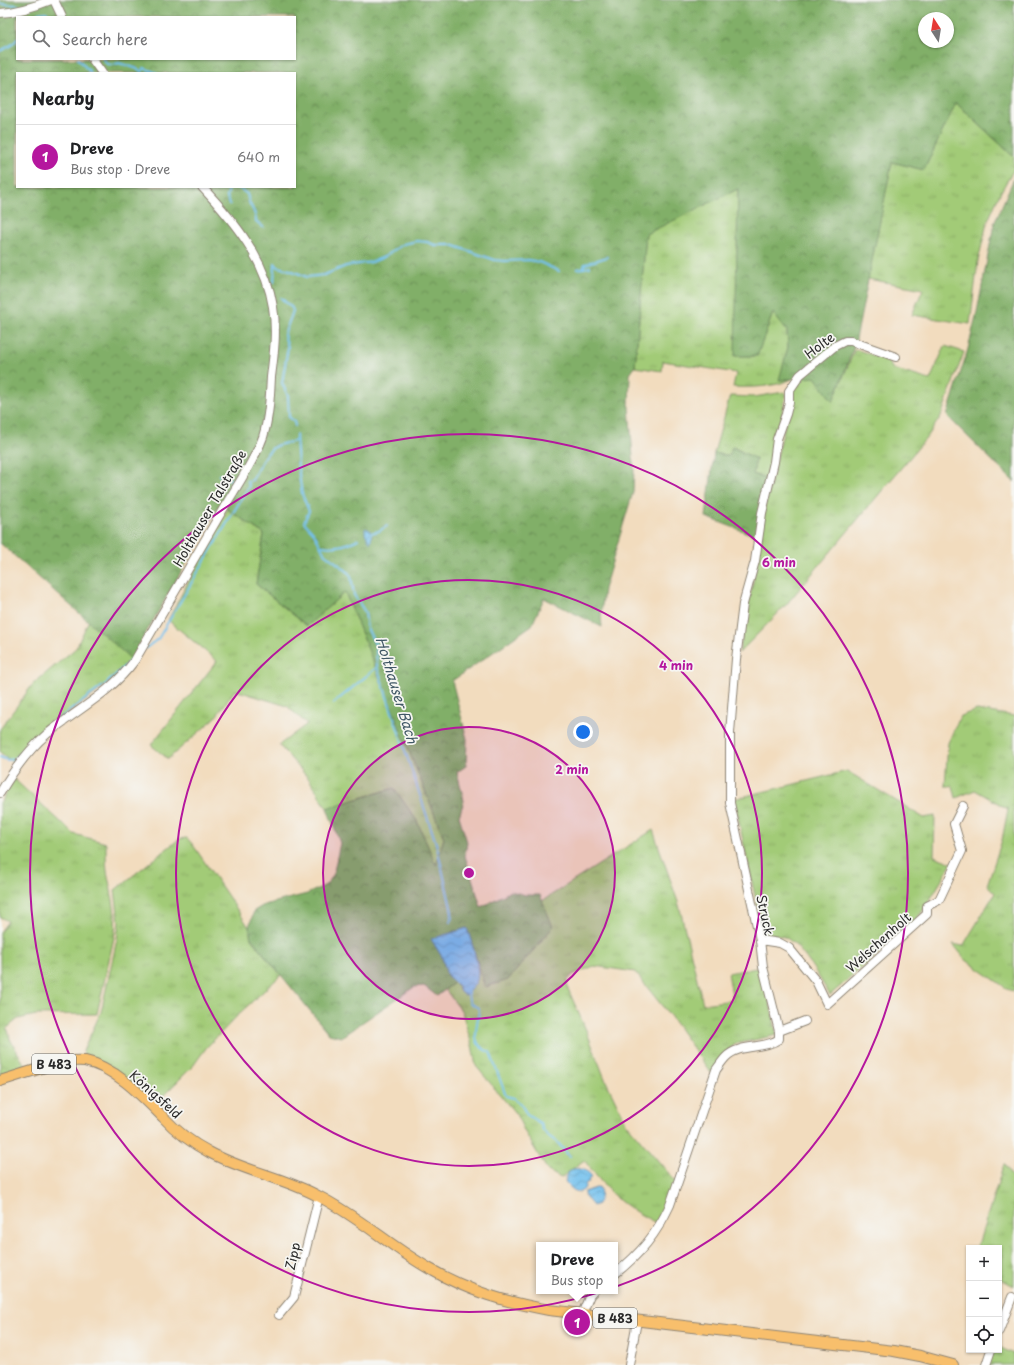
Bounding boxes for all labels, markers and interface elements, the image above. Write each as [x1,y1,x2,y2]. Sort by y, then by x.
north arrow [918,12,954,48]
search box [16,16,296,60]
icon: search [30,27,52,49]
text: Search here [62,27,148,50]
text: Nearby [32,85,94,111]
text: Dreve [70,136,114,159]
text: 1 [42,147,48,166]
text: 640 m [237,147,280,166]
text: Bus stop · Dreve [70,159,170,178]
street label: Holte [800,327,838,363]
street label: Holthauser Talstraße [168,446,250,570]
text: 6 min [762,553,796,571]
water label: Holthauser Bach [371,634,423,747]
text: 4 min [659,656,693,674]
your location [573,722,593,742]
text: 2 min [555,760,589,778]
centre of rings [462,866,476,880]
street label: Struck [752,893,780,937]
street label: Welschenholt [841,907,915,977]
road number: B 483 [32,1054,76,1074]
street label: Königsfeld [126,1065,186,1123]
street label: Zipp [280,1240,304,1272]
popup [536,1242,618,1294]
map controls [966,1245,1002,1353]
button: + [966,1245,1002,1281]
text: Dreve [551,1247,594,1270]
text: Bus stop [551,1270,603,1289]
button: − [966,1281,1002,1317]
pin: 1 [564,1307,590,1337]
road number: B 483 [593,1308,637,1328]
button: locate [966,1317,1002,1353]

